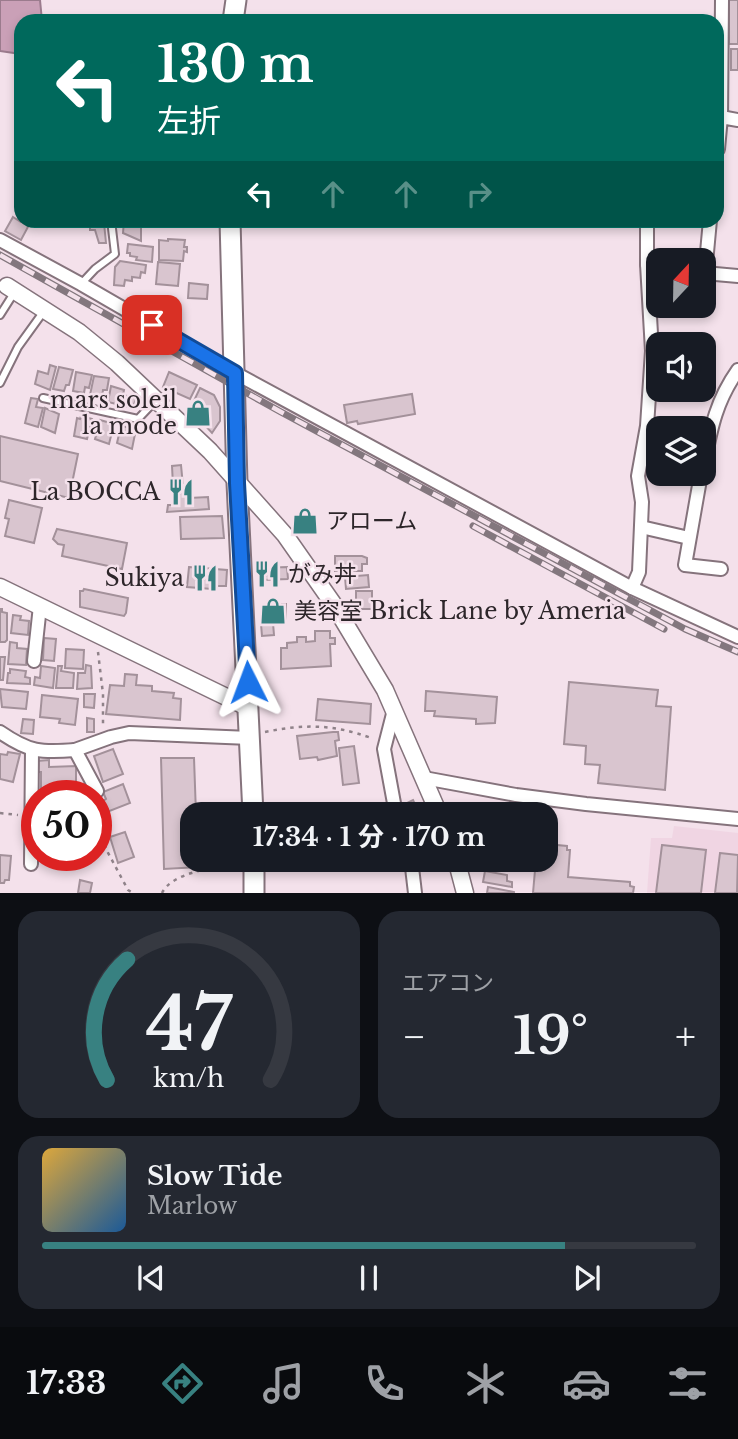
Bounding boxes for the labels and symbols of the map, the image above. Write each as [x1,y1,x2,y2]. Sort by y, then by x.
north arrow [646,248,716,318]
pin [122,295,182,355]
place label: mars soleil la mode [50,386,177,440]
shop icon: mars soleil la mode [183,398,213,428]
restaurant icon: La BOCCA [166,477,196,507]
place label: La BOCCA [30,478,161,506]
shop icon: アローム [290,506,320,536]
place label: アローム [326,507,417,535]
restaurant icon: がみ丼 [252,559,282,589]
place label: がみ丼 [288,560,357,588]
restaurant icon: Sukiya [190,563,220,593]
place label: Sukiya [105,564,184,592]
shop icon: 美容室 Brick Lane by Ameria [258,596,288,626]
place label: 美容室 Brick Lane by Ameria [294,597,626,625]
position arrow [211,645,285,719]
speed limit sign: 50 [21,780,112,871]

